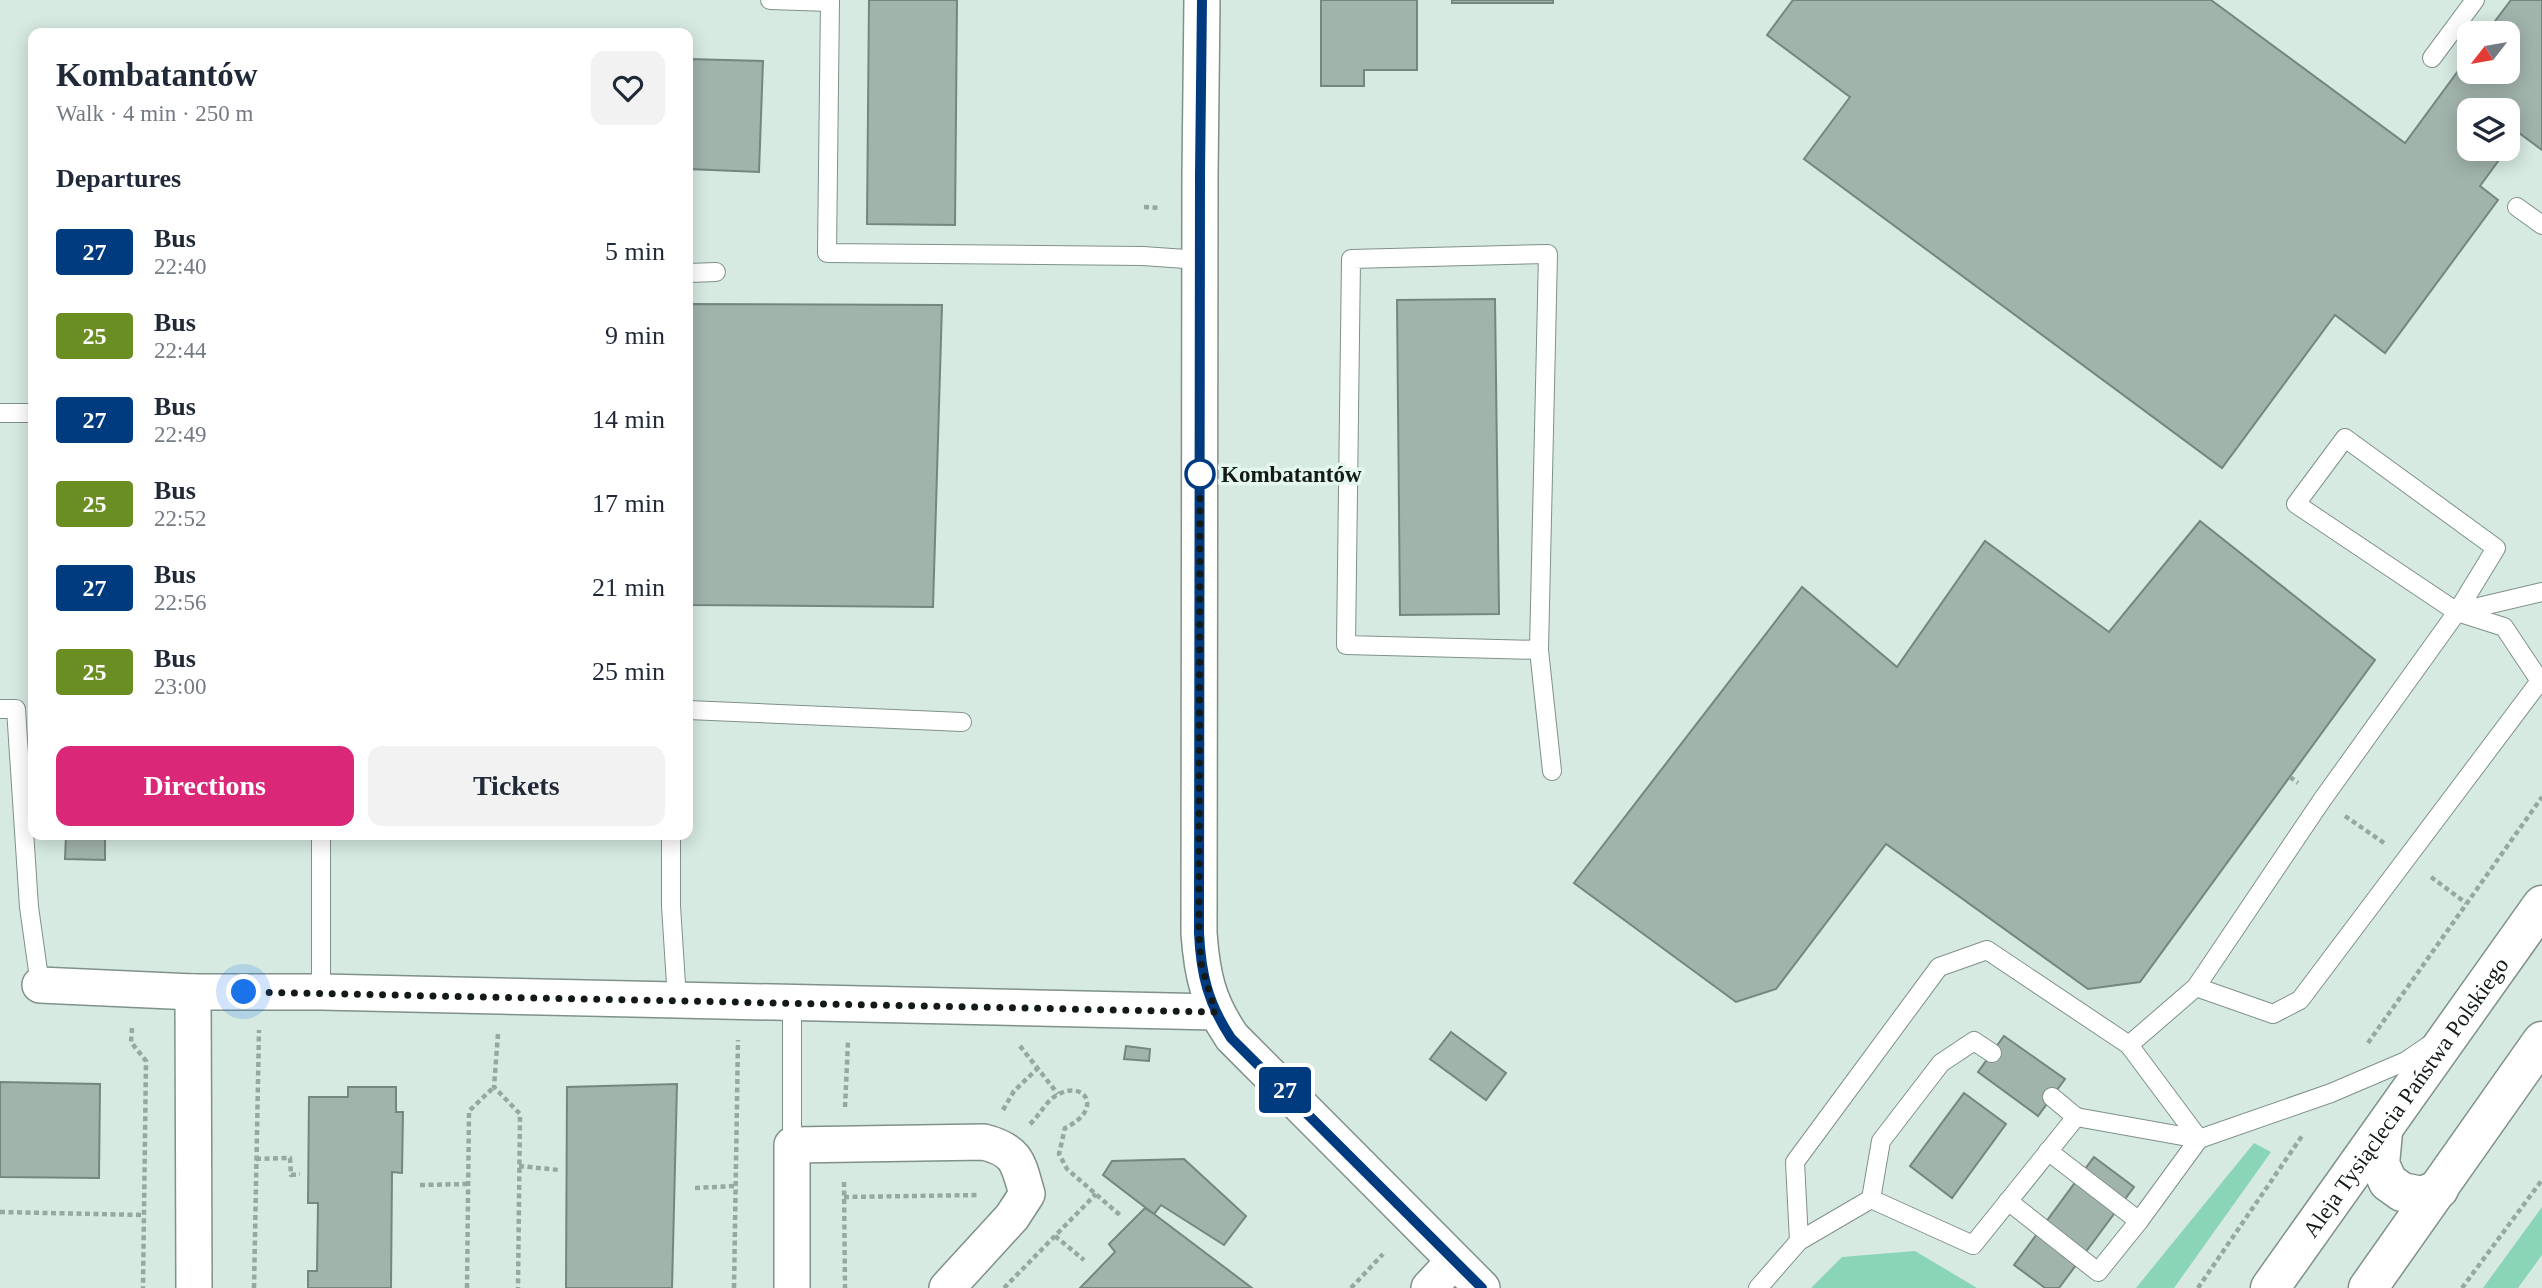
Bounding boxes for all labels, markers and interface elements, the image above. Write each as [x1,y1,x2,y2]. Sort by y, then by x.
north arrow [2457,21,2520,84]
map controls [2457,21,2520,161]
button: heart [591,51,665,125]
text: Kombatantów [56,57,258,93]
button: layers [2457,98,2520,161]
text: Walk · 4 min · 250 m [56,101,253,126]
text: Departures [56,164,181,193]
text: Bus [154,224,196,253]
text: 5 min [605,237,665,266]
text: 27 [83,239,107,265]
text: 22:40 [154,254,206,279]
text: Bus [154,308,196,337]
text: 9 min [605,321,665,350]
text: 25 [83,323,107,349]
text: 22:44 [154,338,206,363]
text: Bus [154,392,196,421]
text: 14 min [592,405,665,434]
text: 27 [83,407,107,433]
text: 22:49 [154,422,206,447]
marker: Kombatantów [1185,459,1215,489]
place label: Kombatantów [1221,462,1362,487]
text: Bus [154,476,196,505]
text: 17 min [592,489,665,518]
text: 25 [83,491,107,517]
text: 22:52 [154,506,206,531]
text: Bus [154,560,196,589]
text: 21 min [592,573,665,602]
text: 27 [83,575,107,601]
text: 22:56 [154,590,206,615]
text: Bus [154,644,196,673]
text: 25 min [592,657,665,686]
text: 25 [83,659,107,685]
text: 23:00 [154,674,206,699]
button: Directions [56,746,354,826]
button: Tickets [368,746,665,826]
street label: Aleja Tysiąclecia Państwa Polskiego [2298,952,2513,1242]
your location [226,974,261,1009]
line badge: 27 [1254,1067,1316,1113]
text: 27 [1273,1077,1297,1103]

